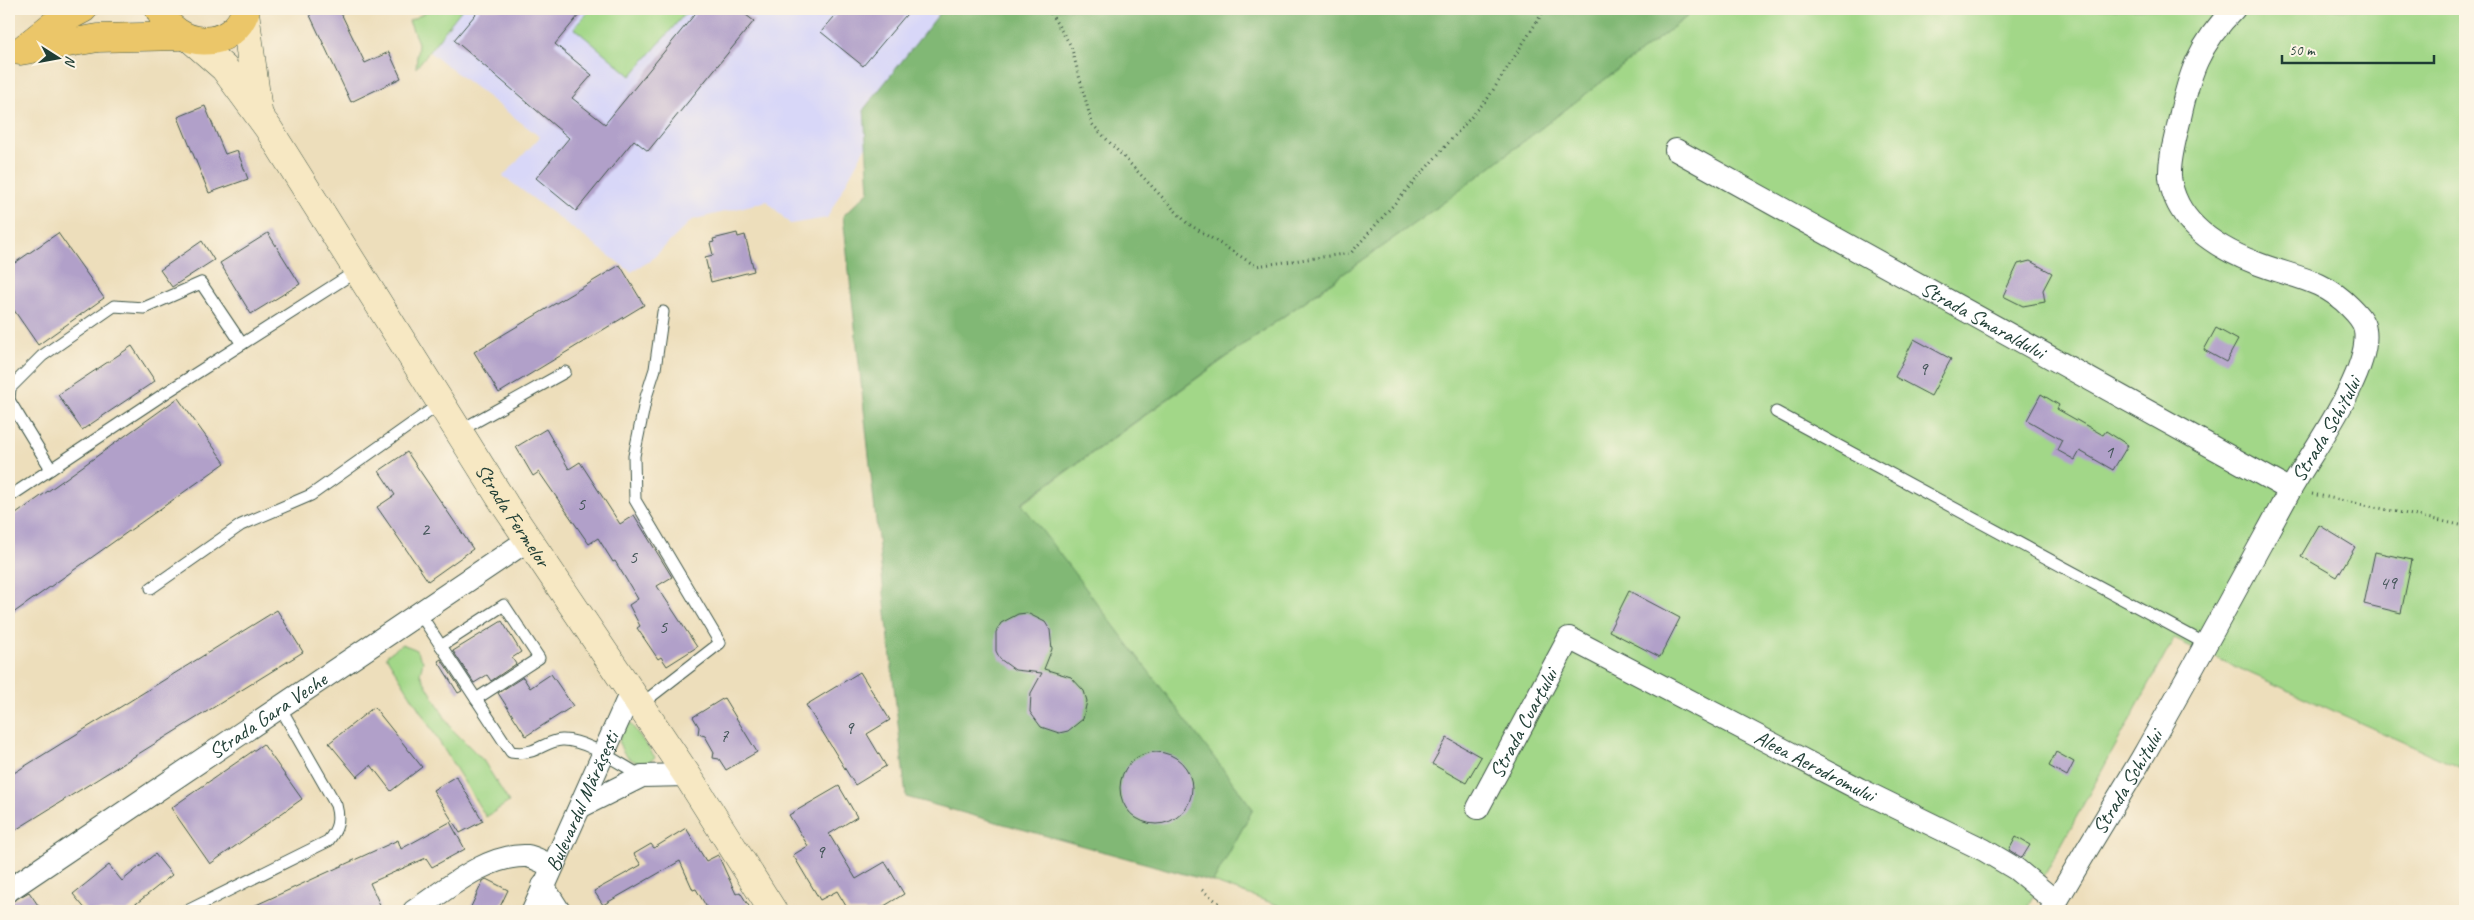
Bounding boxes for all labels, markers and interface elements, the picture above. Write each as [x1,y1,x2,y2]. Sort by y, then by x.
north arrow [32,32,82,82]
scale bar [2282,32,2434,64]
text: 50 m [2289,41,2316,60]
text: N [61,55,79,69]
street label: Strada Smaraldului [1916,275,2053,366]
house number: 9 [1919,357,1929,381]
street label: Strada Schitului [2285,370,2368,486]
house number: 1 [2105,440,2115,464]
street label: Strada Fermelor [469,459,557,574]
house number: 5 [577,492,587,516]
house number: 2 [421,517,431,541]
house number: 5 [629,545,639,569]
house number: 49 [2379,571,2398,595]
house number: 5 [659,615,669,639]
street label: Strada Cuarțului [1483,661,1565,783]
street label: Strada Gara Veche [204,666,333,765]
house number: 9 [845,716,855,740]
street label: Strada Schitului [2086,722,2170,839]
house number: 7 [720,724,730,748]
street label: Aleea Aerodromului [1750,724,1882,809]
street label: Bulevardul Mărășești [539,725,626,875]
house number: 9 [816,840,826,864]

